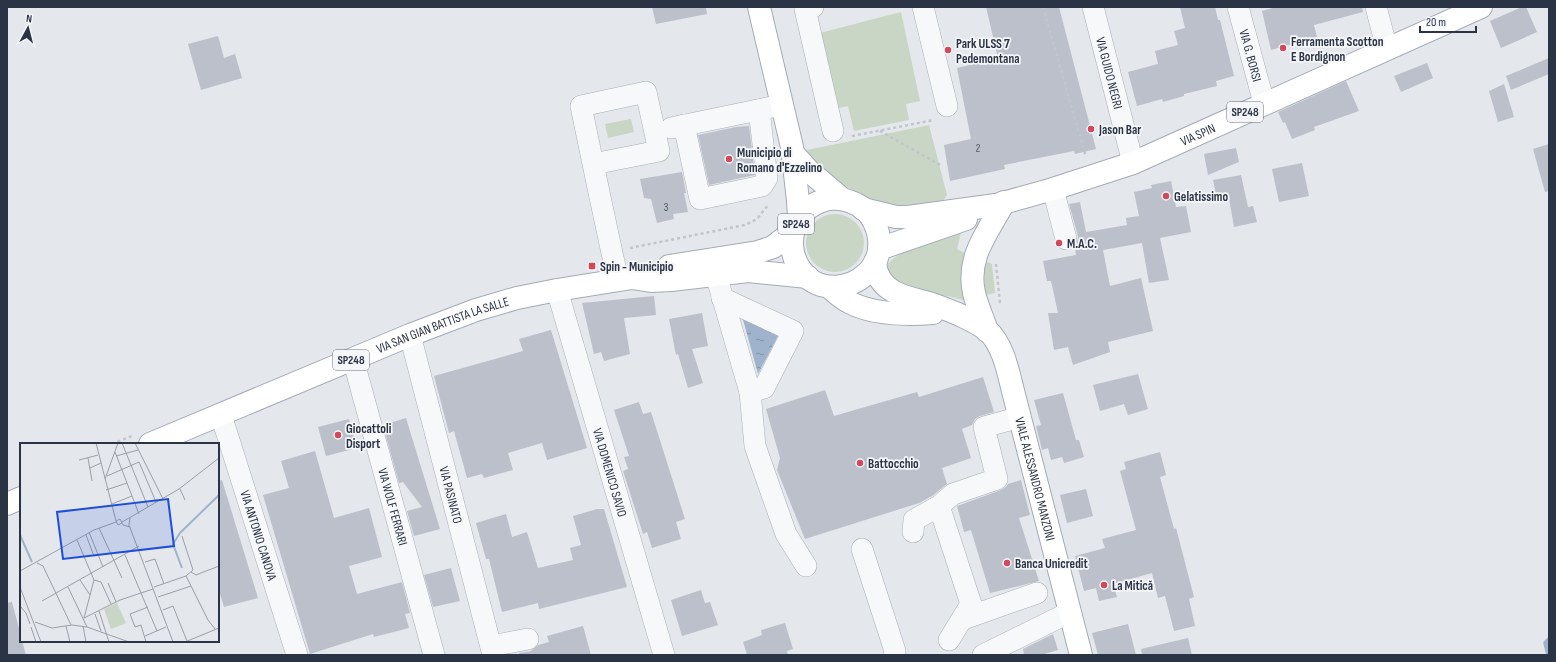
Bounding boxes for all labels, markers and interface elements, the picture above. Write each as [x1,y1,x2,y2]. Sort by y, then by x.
north arrow [8,8,48,48]
scale bar [1420,8,1476,34]
text: N [25,12,33,25]
text: 20 m [1426,15,1446,30]
street label: VIA G. BORSI [1235,28,1265,84]
place label: Ferramenta Scotton E Bordignon [1291,34,1384,65]
street label: VIA GUIDO NEGRI [1092,35,1126,111]
place label: Park ULSS 7 Pedemontana [956,36,1020,67]
marker: Ferramenta Scotton E Bordignon [1278,43,1288,53]
marker: Park ULSS 7 Pedemontana [943,45,953,55]
road number: SP248 [1227,102,1263,122]
street label: VIA SPIN [1178,120,1218,150]
place label: Jason Bar [1098,122,1141,138]
marker: Jason Bar [1086,124,1096,134]
house number: 2 [976,142,981,155]
place label: Municipio di Romano d'Ezzelino [737,145,823,176]
marker: Municipio di Romano d'Ezzelino [724,154,734,164]
place label: Gelatissimo [1174,189,1228,205]
marker: Gelatissimo [1161,191,1171,201]
house number: 3 [664,201,669,214]
road number: SP248 [778,214,814,234]
place label: M.A.C. [1067,236,1097,252]
marker: M.A.C. [1054,238,1064,248]
place label: Spin - Municipio [600,259,674,275]
marker: Spin - Municipio [587,261,597,271]
street label: VIA SAN GIAN BATTISTA LA SALLE [374,294,511,357]
road number: SP248 [333,350,369,370]
street label: VIALE ALESSANDRO MANZONI [1011,416,1058,542]
place label: Giocattoli Disport [346,421,392,452]
street label: VIA DOMENICO SAVIO [589,426,630,519]
marker: Giocattoli Disport [333,430,343,440]
inset map [20,443,219,642]
place label: Battocchio [868,456,919,472]
marker: Battocchio [855,458,865,468]
street label: VIA PASINATO [435,465,466,525]
street label: VIA WOLF FERRARI [374,466,411,547]
street label: VIA ANTONIO CANOVA [236,488,280,583]
place label: Banca Unicredit [1015,556,1088,572]
marker: Banca Unicredit [1002,558,1012,568]
place label: La Mitică [1112,578,1153,594]
marker: La Mitică [1099,580,1109,590]

